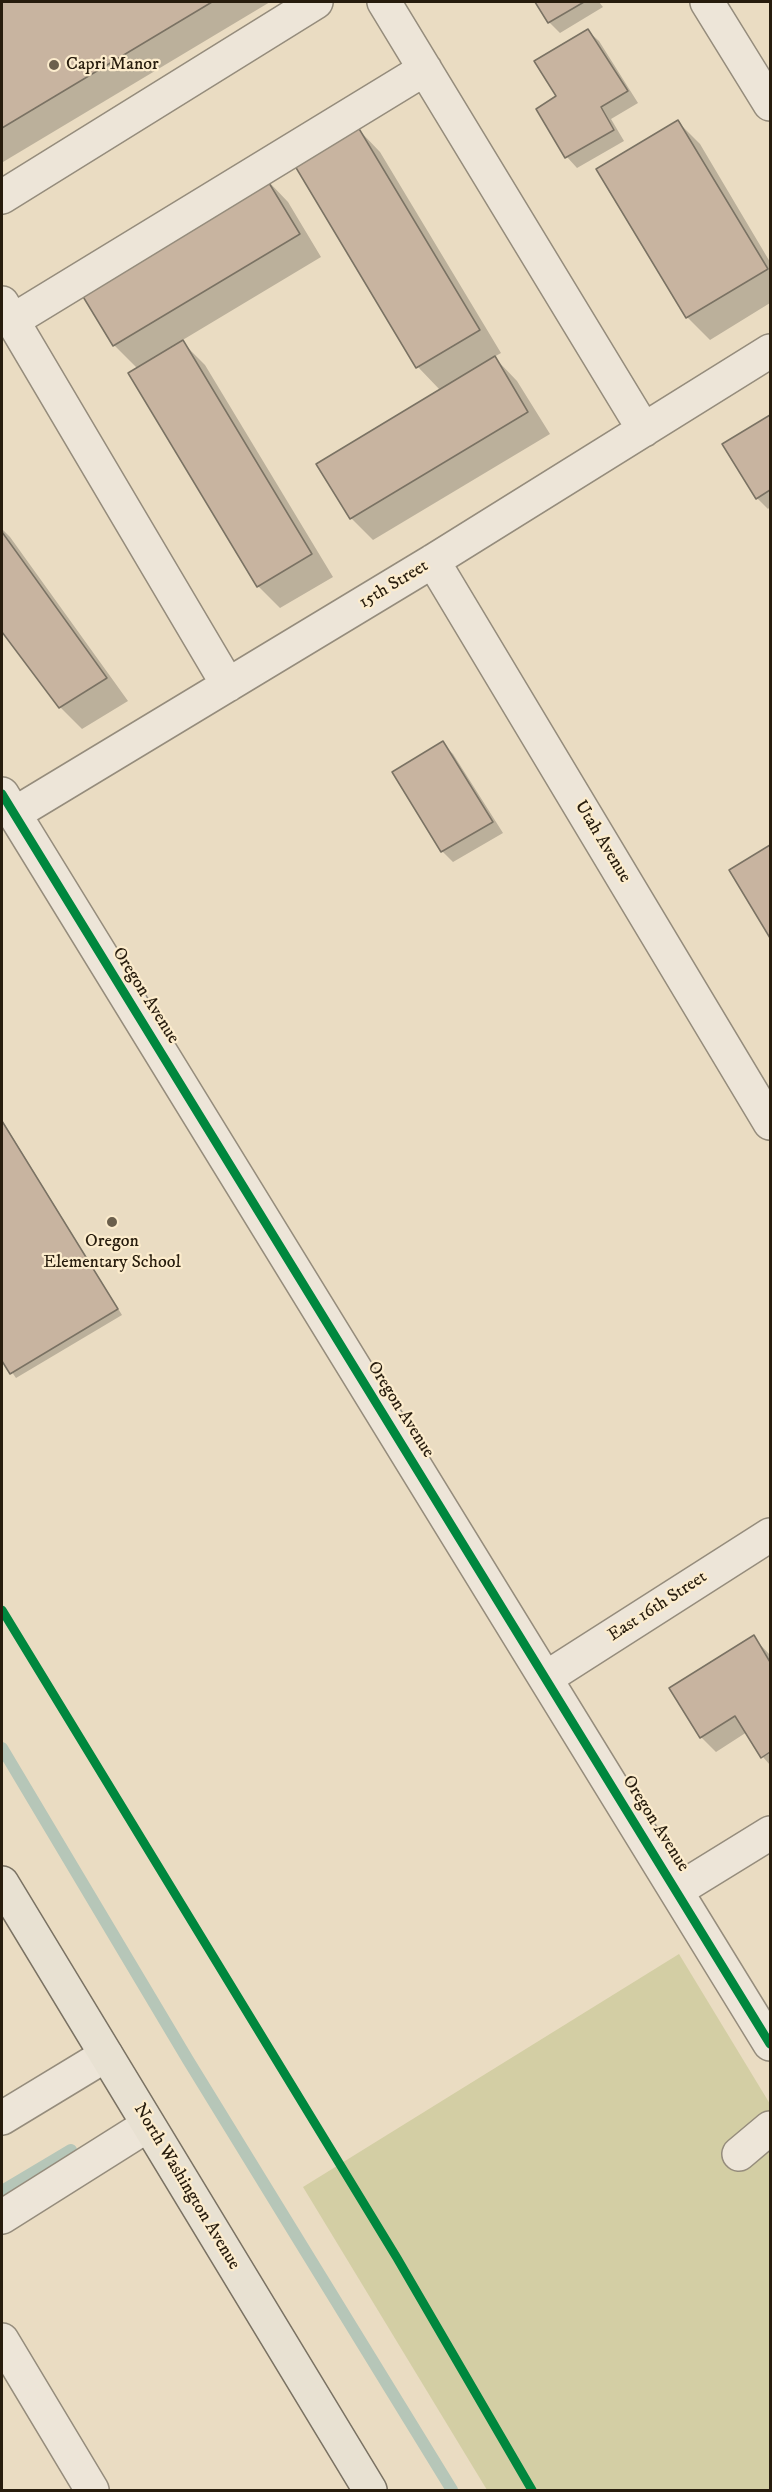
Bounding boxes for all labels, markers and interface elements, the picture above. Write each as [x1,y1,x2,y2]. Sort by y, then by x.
place label: Capri Manor [66,54,159,76]
marker: Capri Manor [47,58,61,72]
street label: 15th Street [355,556,433,614]
street label: Utah Avenue [569,797,635,887]
street label: Oregon Avenue [107,944,183,1048]
marker: Oregon Elementary School [105,1215,119,1229]
place label: Oregon Elementary School [43,1231,181,1274]
street label: Oregon Avenue [362,1358,438,1462]
street label: East 16th Street [604,1567,712,1647]
street label: Oregon Avenue [617,1772,693,1876]
street label: North Washington Avenue [128,2100,244,2274]

